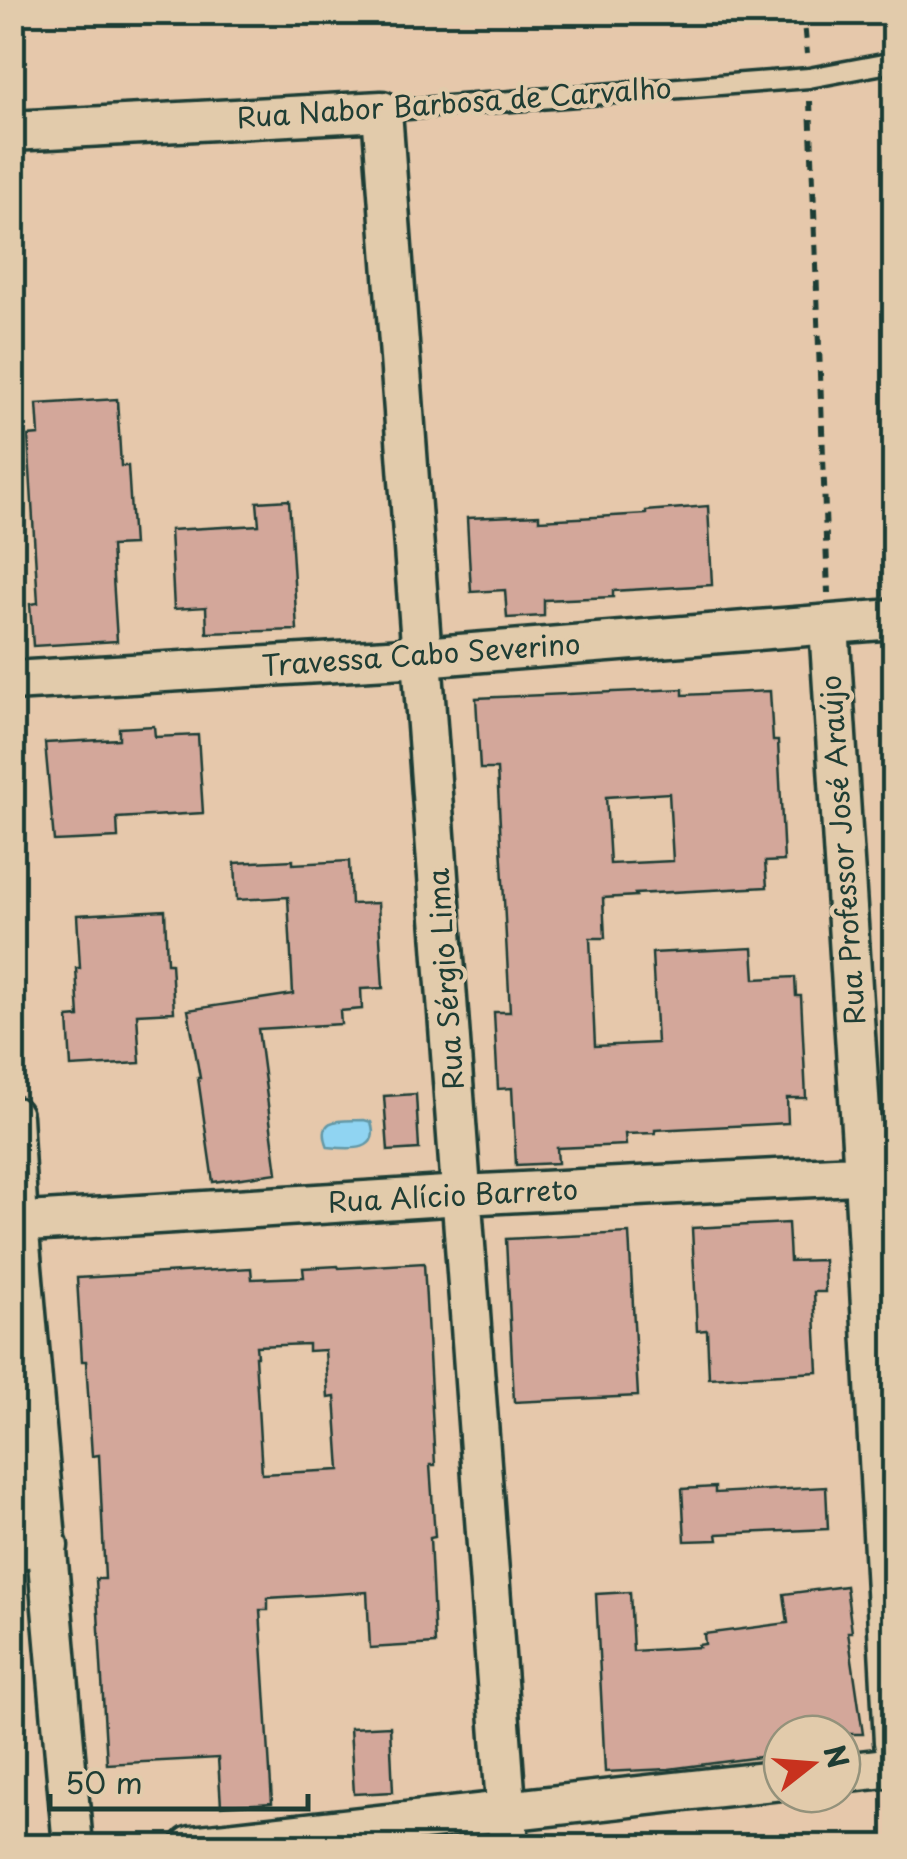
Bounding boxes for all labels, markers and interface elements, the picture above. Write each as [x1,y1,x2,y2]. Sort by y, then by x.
street label: Rua Nabor Barbosa de Carvalho [235,65,673,138]
street label: Travessa Cabo Severino [260,621,582,686]
street label: Rua Professor José Araújo [808,674,875,1026]
street label: Rua Sérgio Lima [415,867,474,1091]
street label: Rua Alício Barreto [327,1166,579,1223]
north arrow [762,1714,862,1814]
text: N [814,1739,861,1773]
scale bar [50,1749,308,1811]
text: 50 m [65,1759,143,1804]

